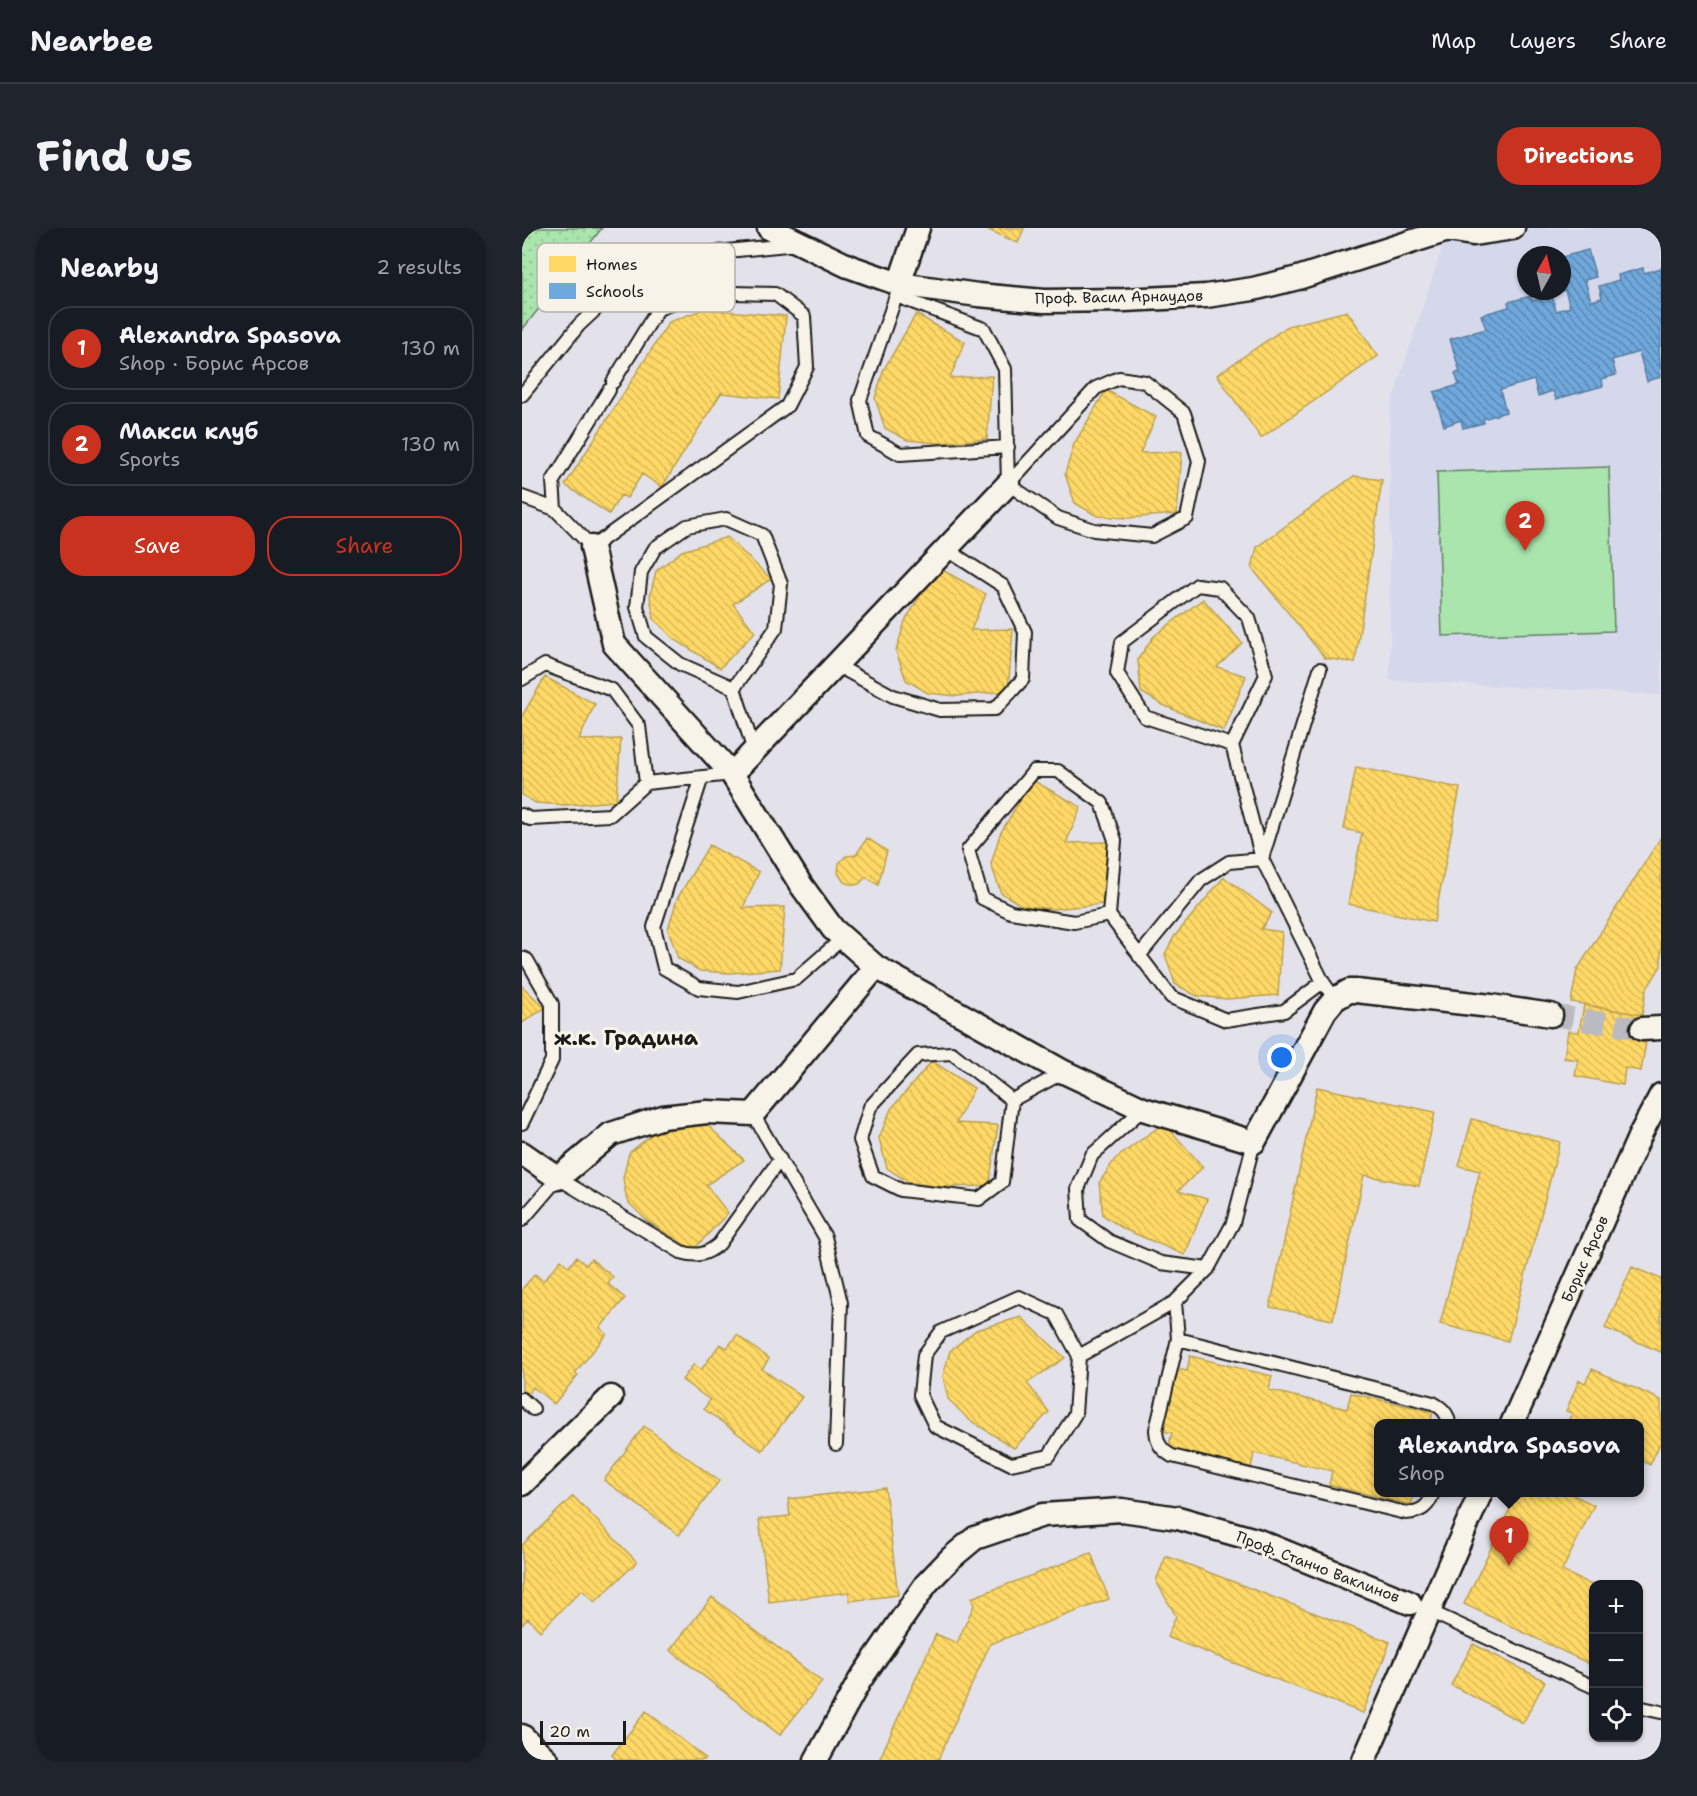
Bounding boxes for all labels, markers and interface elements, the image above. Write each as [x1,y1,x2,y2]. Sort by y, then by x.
text: Nearbee [30,22,153,60]
text: Map [1431,27,1476,55]
text: Layers [1509,27,1576,55]
text: Share [1609,27,1667,55]
button: Directions [1497,127,1661,185]
text: Find us [36,128,193,184]
legend [537,243,735,312]
north arrow [1517,246,1571,300]
text: Nearby [60,250,159,285]
text: 2 results [376,254,462,280]
text: Homes [586,254,638,275]
text: Schools [586,281,644,302]
street label: Проф. Васил Арнаудов [1035,286,1203,308]
text: Alexandra Spasova [119,321,341,350]
text: 1 [77,335,86,361]
text: 130 m [401,335,460,361]
text: Shop · Борис Арсов [119,350,309,376]
text: Макси клуб [119,417,258,446]
text: 2 [75,431,89,457]
text: 130 m [401,431,460,457]
text: Sports [119,446,180,472]
pin: 2 [1506,502,1544,551]
button: Save [60,516,255,576]
button: Share [267,516,462,576]
district label: ж.к. Градина [554,1024,699,1052]
your location [1267,1043,1296,1072]
street label: Борис Арсов [1557,1212,1613,1306]
popup [1374,1419,1644,1497]
text: Alexandra Spasova [1398,1431,1620,1460]
text: Shop [1398,1460,1445,1486]
pin: 1 [1490,1516,1528,1566]
street label: Проф. Станчо Ваклинов [1234,1527,1403,1607]
map controls [1589,1580,1643,1742]
button: + [1589,1580,1643,1634]
button: − [1589,1634,1643,1688]
button: locate [1589,1688,1643,1742]
scale bar [540,1718,626,1746]
text: 20 m [549,1721,590,1742]

